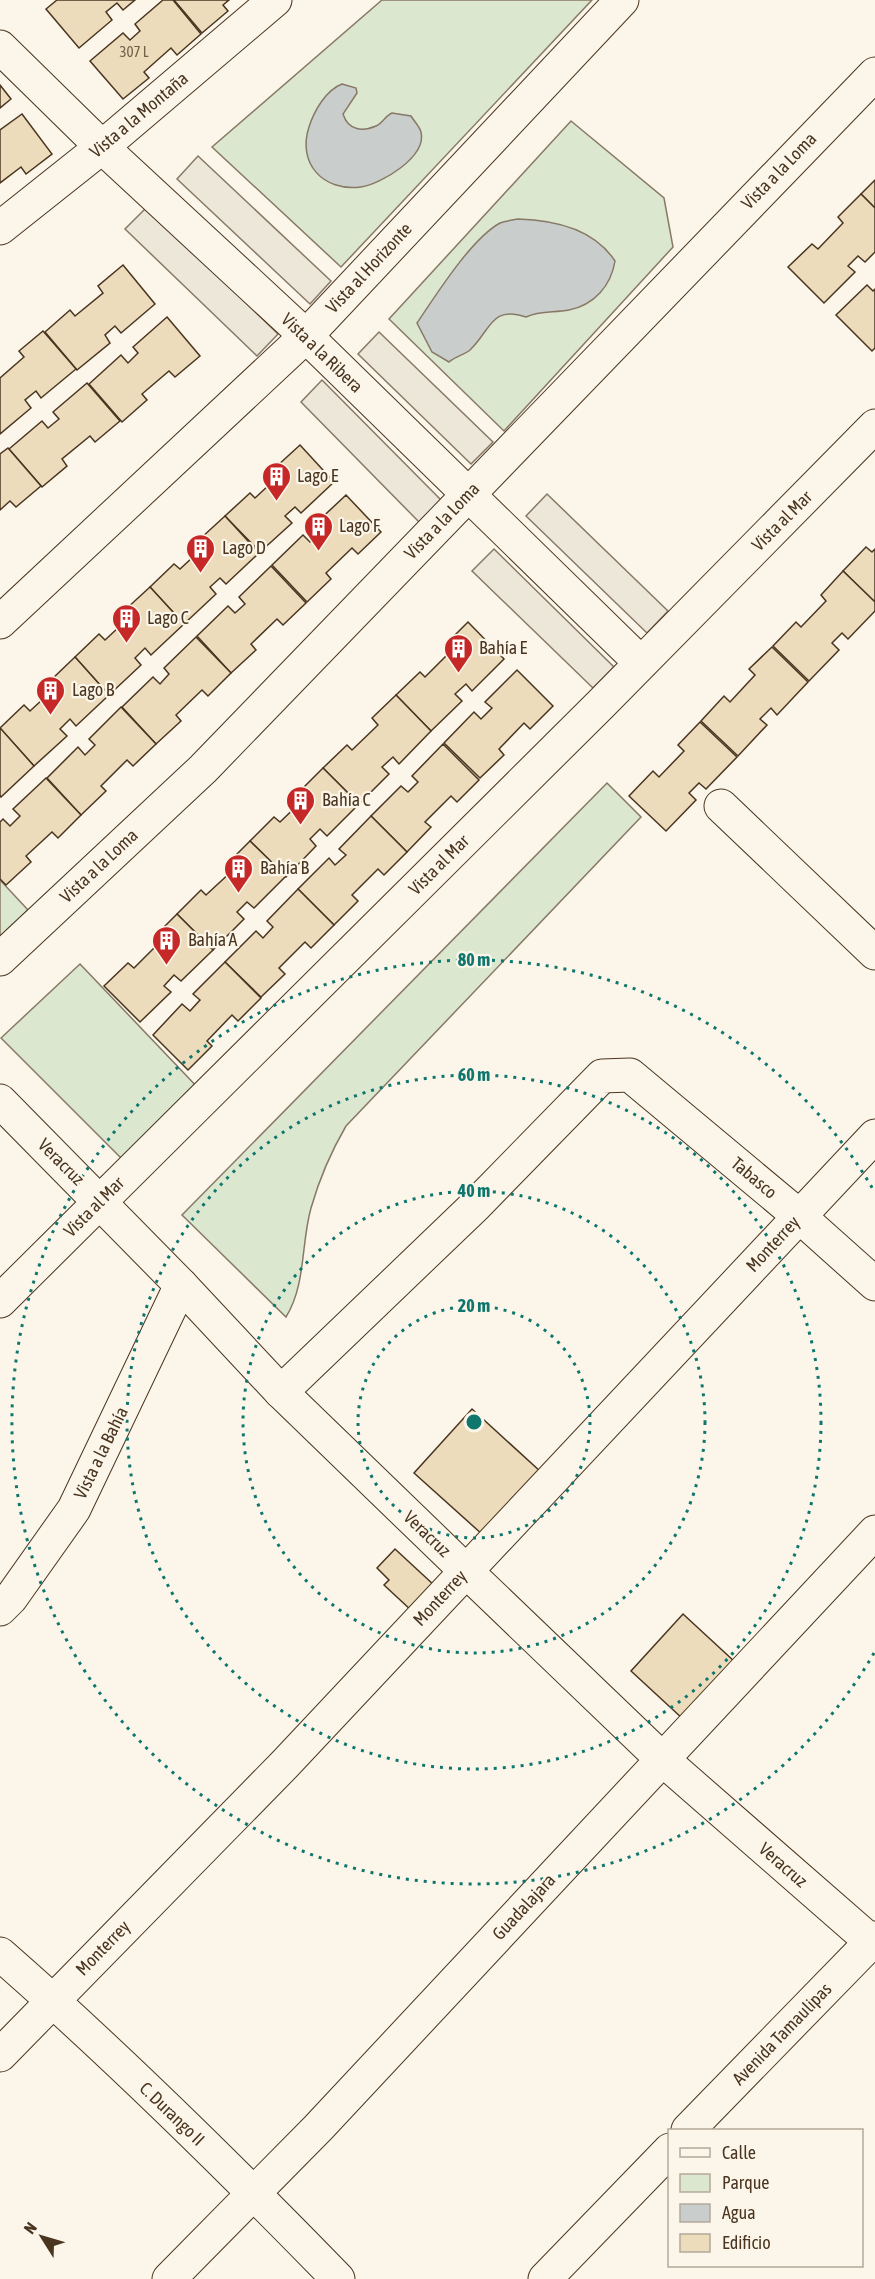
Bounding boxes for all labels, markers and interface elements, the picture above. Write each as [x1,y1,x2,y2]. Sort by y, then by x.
house number: 307 L [119,43,149,60]
street label: Vista a la Montaña [85,67,192,162]
street label: Vista a la Loma [737,128,820,213]
street label: Vista al Horizonte [321,218,416,317]
street label: Vista a la Ribera [277,309,367,397]
building icon: Lago E [260,460,292,502]
place label: Lago E [297,465,339,486]
street label: Vista a la Loma [400,478,483,563]
street label: Vista al Mar [747,486,817,555]
building icon: Lago F [302,510,334,552]
place label: Lago F [339,515,381,536]
building icon: Lago D [185,532,217,574]
place label: Lago D [222,537,266,558]
building icon: Lago C [110,602,142,644]
place label: Lago C [147,607,189,628]
building icon: Bahía E [442,632,474,674]
place label: Bahía E [479,637,528,658]
building icon: Lago B [35,674,67,716]
place label: Lago B [72,679,115,700]
building icon: Bahía C [285,784,317,826]
place label: Bahía C [322,789,371,810]
street label: Vista a la Loma [55,824,142,907]
street label: Vista al Mar [404,830,474,899]
building icon: Bahía B [223,852,255,894]
place label: Bahía B [260,857,310,878]
building icon: Bahía A [151,924,183,966]
place label: Bahía A [188,929,238,950]
text: 80 m [458,949,490,970]
text: 60 m [458,1064,490,1085]
street label: Veracruz [34,1134,89,1190]
street label: Tabasco [727,1152,782,1203]
street label: Vista al Mar [59,1172,129,1241]
text: 40 m [457,1180,490,1201]
street label: Monterrey [742,1211,804,1276]
text: 20 m [458,1295,490,1316]
street label: Vista a la Bahía [69,1403,132,1502]
centre of rings [464,1412,484,1432]
street label: Veracruz [400,1506,455,1561]
street label: Monterrey [409,1565,471,1630]
street label: Veracruz [755,1838,812,1892]
street label: Guadalajara [488,1869,559,1944]
street label: Monterrey [71,1916,134,1980]
street label: Avenida Tamaulipas [728,1978,836,2089]
street label: C. Durango II [136,2078,209,2150]
legend [668,2129,863,2267]
text: Calle [722,2142,756,2163]
text: Parque [722,2172,770,2193]
text: Agua [722,2202,756,2223]
north arrow [12,2207,72,2267]
text: N [20,2219,40,2237]
text: Edificio [722,2232,771,2253]

